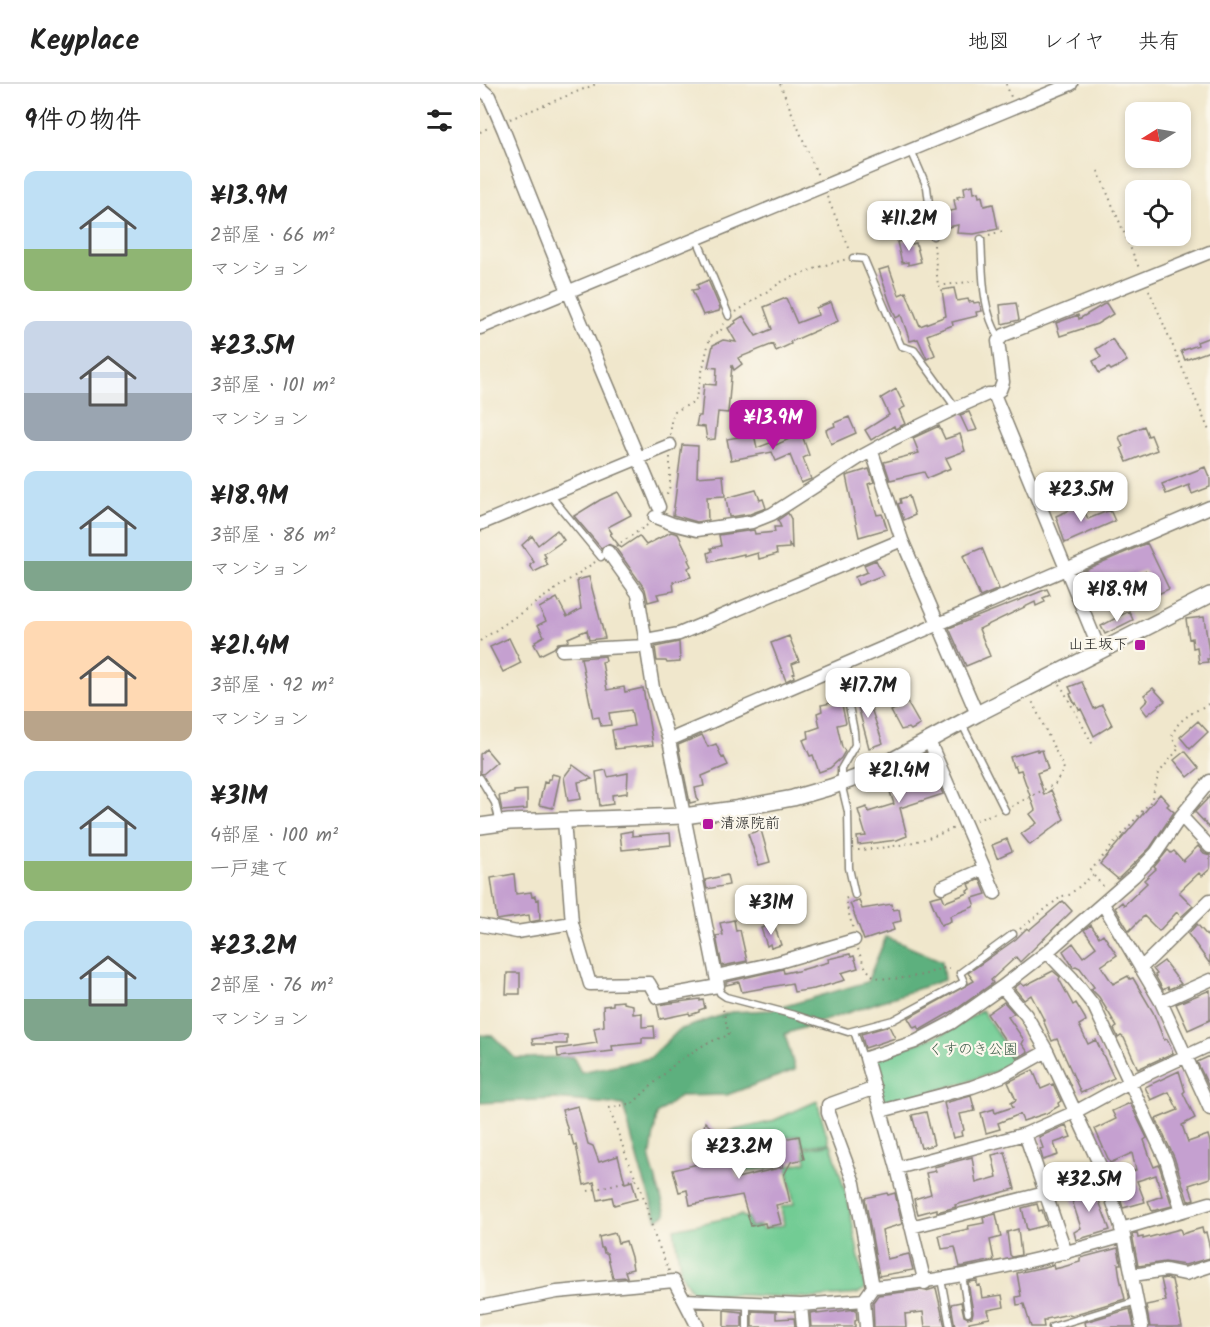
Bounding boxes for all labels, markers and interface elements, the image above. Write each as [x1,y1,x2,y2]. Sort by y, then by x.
text: Keyplace [30,19,139,64]
text: 地図 [968,26,1010,59]
text: レイヤ [1043,26,1105,59]
text: 共有 [1138,26,1180,59]
text: 9件の物件 [24,100,141,142]
north arrow [1125,102,1191,168]
map controls [1125,102,1191,246]
icon: filters [423,104,456,137]
text: ¥13.9M [210,176,287,218]
button: locate [1125,180,1191,246]
icon: home [72,195,144,267]
pin: ¥11.2M [860,201,958,252]
text: ¥11.2M [881,204,937,236]
text: 2部屋 · 66 m² [210,220,335,252]
text: マンション [210,254,309,286]
text: ¥23.5M [210,326,294,368]
icon: home [72,345,144,417]
text: 3部屋 · 101 m² [210,370,335,402]
pin: ¥13.9M [724,400,822,451]
text: ¥13.9M [743,403,803,435]
text: マンション [210,404,309,436]
pin: ¥23.5M [1032,472,1130,523]
text: ¥23.5M [1049,475,1113,507]
text: ¥18.9M [210,476,288,518]
icon: home [72,495,144,567]
text: 3部屋 · 86 m² [210,520,335,552]
text: マンション [210,554,309,586]
pin: ¥18.9M [1068,572,1166,623]
text: ¥18.9M [1087,575,1147,607]
text: ¥21.4M [210,626,289,668]
place label: 山王坂下 [1068,633,1128,657]
marker: 山王坂下 [1133,638,1147,652]
icon: home [72,645,144,717]
pin: ¥17.7M [819,668,917,719]
text: 3部屋 · 92 m² [210,670,334,702]
text: ¥17.7M [839,671,897,703]
text: マンション [210,704,309,736]
pin: ¥21.4M [850,753,948,804]
text: ¥21.4M [869,756,929,788]
text: ¥31M [210,776,268,818]
icon: home [72,795,144,867]
place label: 清源院前 [720,812,780,836]
marker: 清源院前 [701,817,715,831]
text: 4部屋 · 100 m² [210,820,338,852]
text: 一戸建て [210,854,290,886]
pin: ¥31M [735,885,807,936]
text: ¥31M [749,888,793,920]
text: ¥23.2M [210,926,296,968]
icon: home [72,945,144,1017]
text: 2部屋 · 76 m² [210,970,333,1002]
text: マンション [210,1004,309,1036]
park label: くすのき公園 [928,1038,1018,1062]
pin: ¥23.2M [690,1129,788,1180]
text: ¥23.2M [706,1132,772,1164]
pin: ¥32.5M [1040,1162,1138,1213]
text: ¥32.5M [1057,1165,1121,1197]

